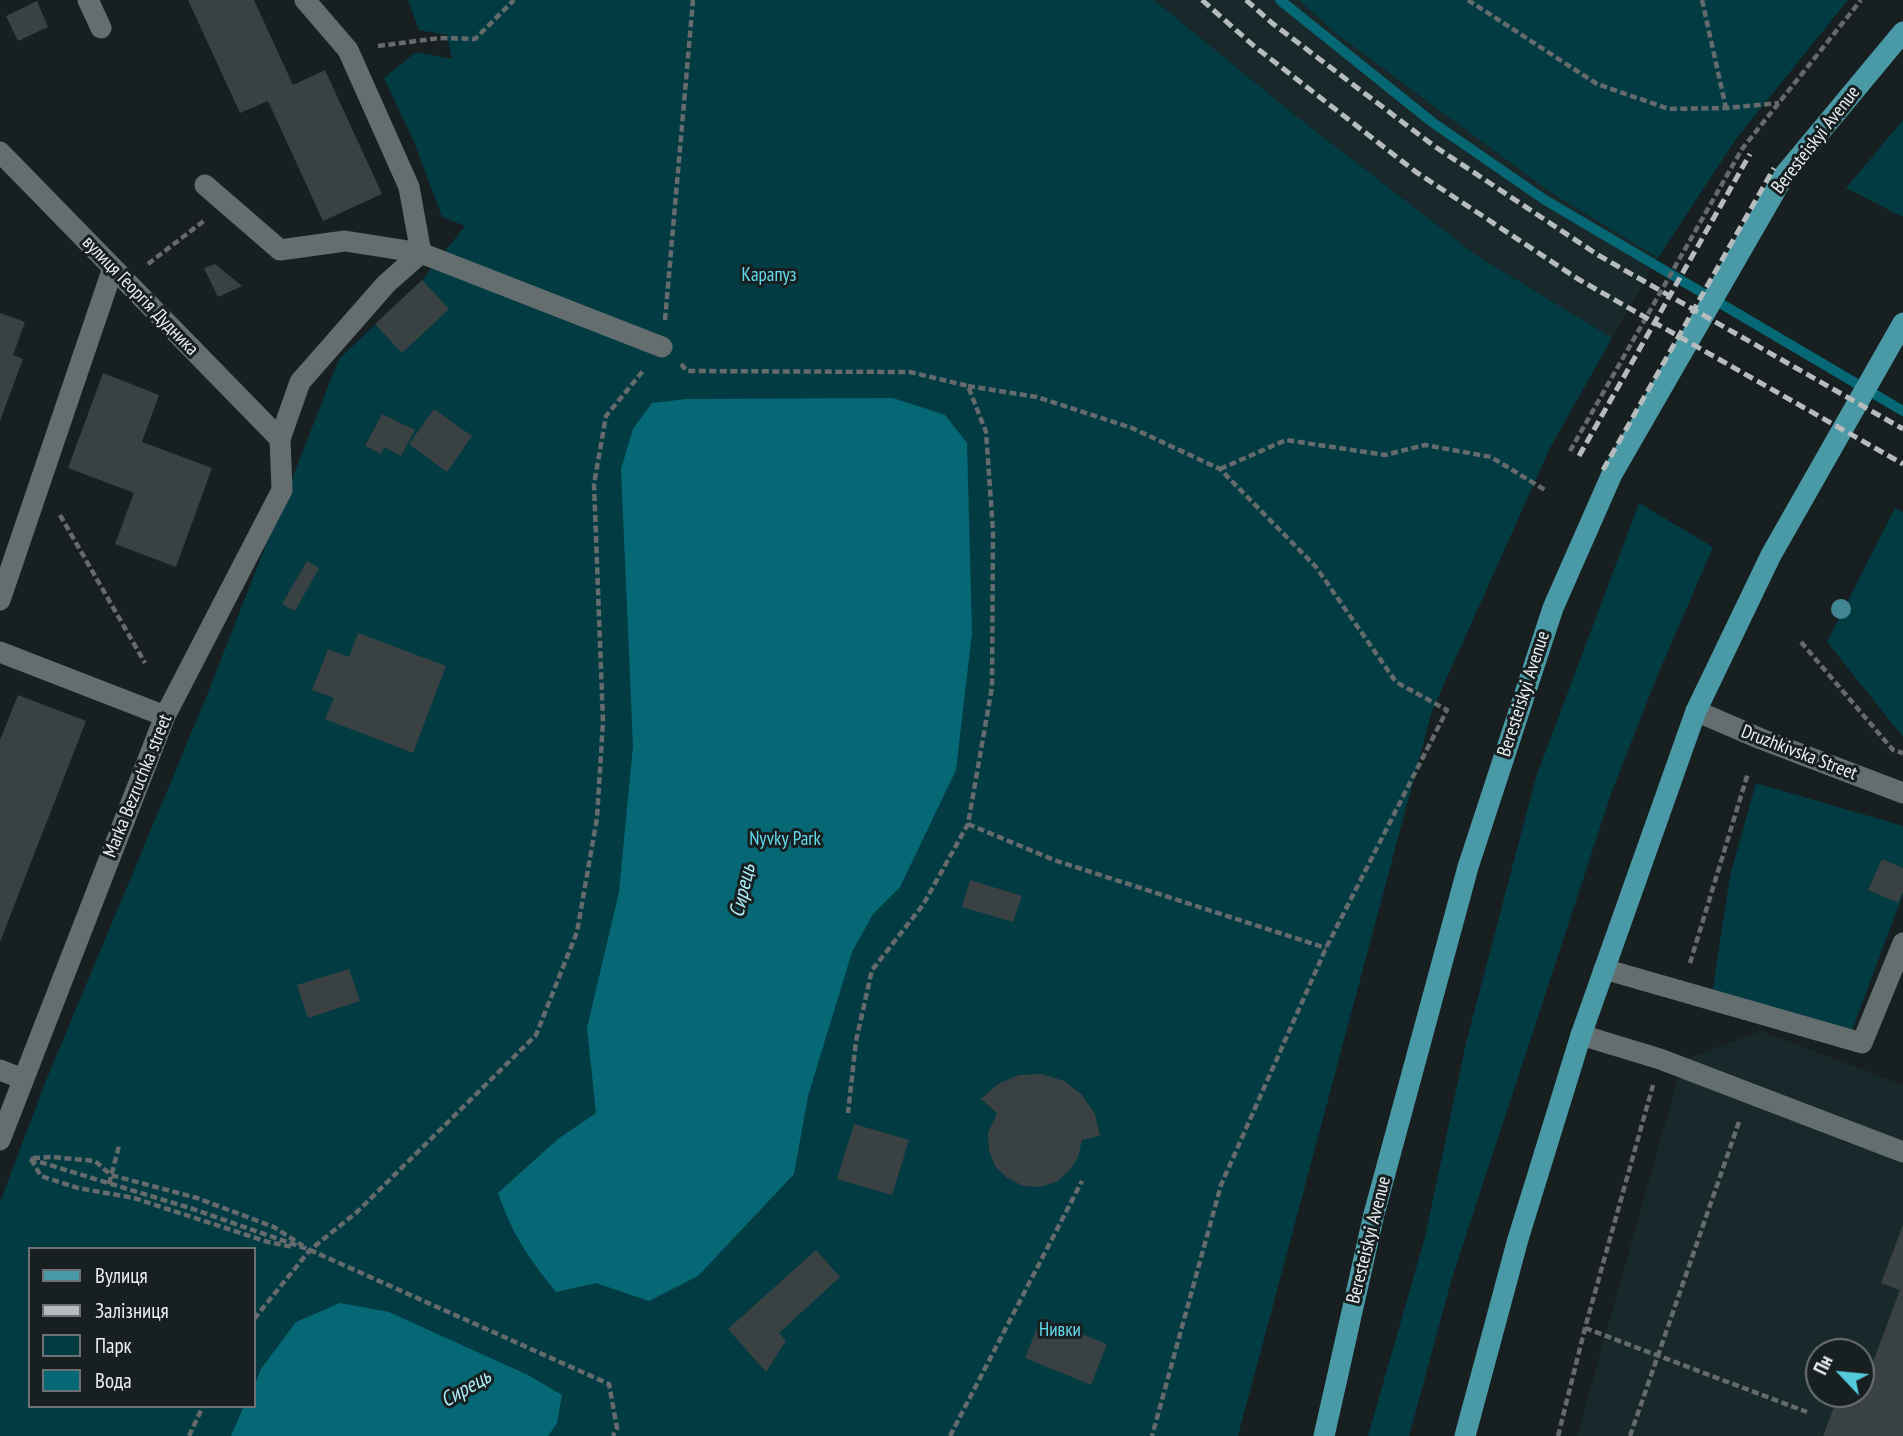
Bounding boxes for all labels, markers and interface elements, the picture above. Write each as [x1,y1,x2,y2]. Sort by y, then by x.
street label: Beresteiskyi Avenue [1767,82,1865,198]
street label: вулиця Георгія Дудника [77,231,203,361]
park label: Карапуз [742,265,796,287]
street label: Beresteiskyi Avenue [1493,628,1555,760]
street label: Marka Bezruchka street [99,711,177,861]
street label: Druzhkivska Street [1738,720,1860,786]
park label: Nyvky Park [749,829,821,851]
water label: Сирець [725,862,761,920]
street label: Beresteiskyi Avenue [1342,1174,1396,1306]
legend [28,1247,256,1408]
text: Вулиця [95,1262,148,1289]
text: Залізниця [95,1297,169,1324]
park label: Нивки [1039,1320,1081,1342]
text: Парк [95,1332,132,1359]
north arrow [1805,1338,1875,1408]
text: Пн [1808,1351,1838,1378]
water label: Сирець [436,1365,496,1413]
text: Вода [95,1367,132,1394]

